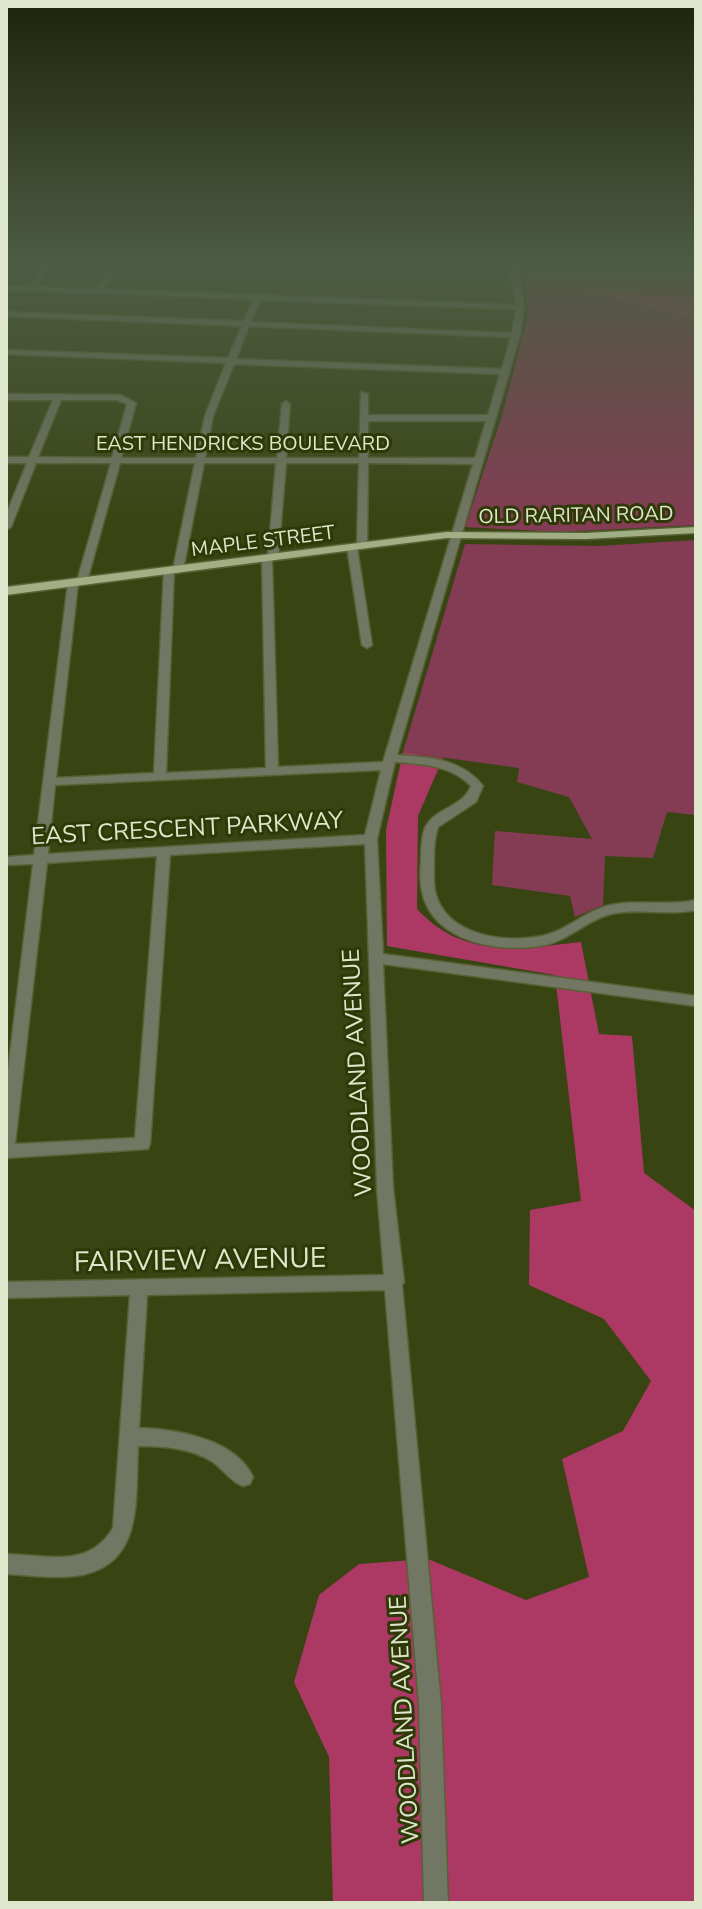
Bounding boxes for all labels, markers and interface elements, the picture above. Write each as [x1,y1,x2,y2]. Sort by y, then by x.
street label: EAST HENDRICKS BOULEVARD [96,430,390,457]
street label: OLD RARITAN ROAD [478,500,674,530]
street label: MAPLE STREET [190,519,336,563]
street label: EAST CRESCENT PARKWAY [30,804,344,852]
street label: WOODLAND AVENUE [335,948,379,1198]
street label: FAIRVIEW AVENUE [74,1239,326,1281]
street label: WOODLAND AVENUE [382,1595,426,1845]

